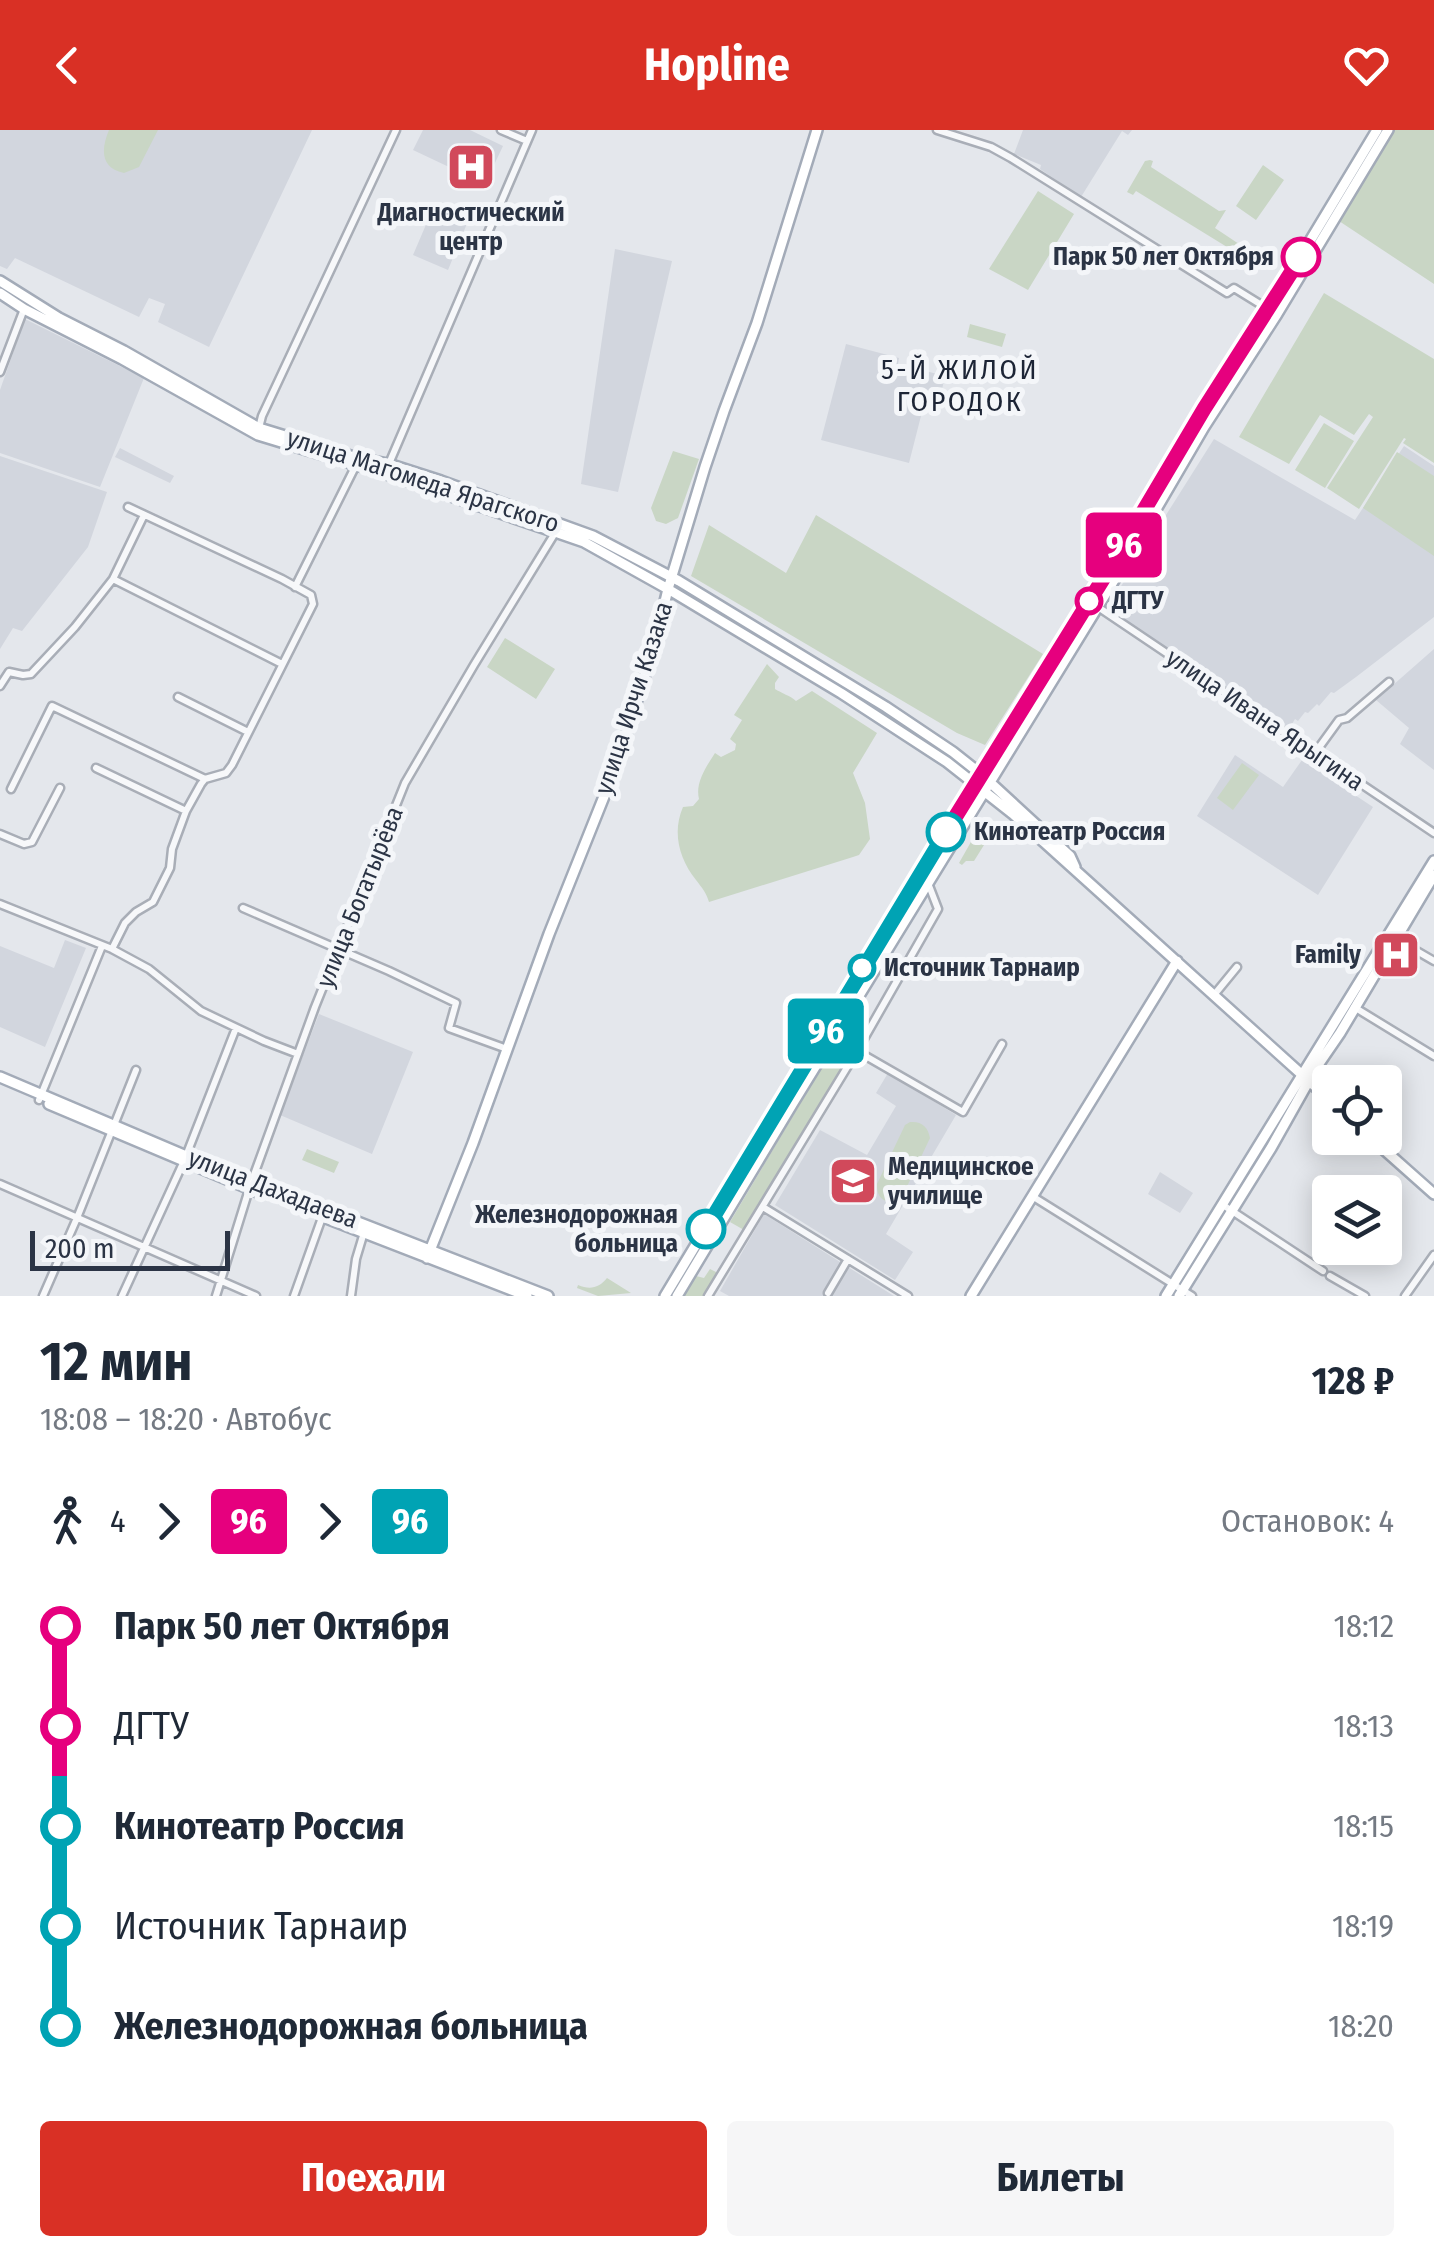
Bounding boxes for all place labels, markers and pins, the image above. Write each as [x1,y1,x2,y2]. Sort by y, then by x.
hospital icon: Диагностический центр [445,141,497,193]
place label: Диагностический центр [376,198,565,257]
marker: Парк 50 лет Октября [1282,238,1320,276]
place label: Парк 50 лет Октября [1053,242,1274,272]
place label: ДГТУ [1111,586,1164,616]
marker: ДГТУ [1076,588,1102,614]
marker: Кинотеатр Россия [927,813,965,851]
place label: Кинотеатр Россия [974,817,1165,847]
hospital icon: Family [1370,929,1422,981]
place label: Family [1295,940,1362,970]
place label: Источник Тарнаир [884,953,1080,983]
marker: Источник Тарнаир [849,955,875,981]
place label: Медицинское училище [887,1152,1034,1211]
school or university icon: Медицинское училище [827,1155,879,1207]
place label: Железнодорожная больница [474,1200,678,1259]
marker: Железнодорожная больница [687,1210,725,1248]

